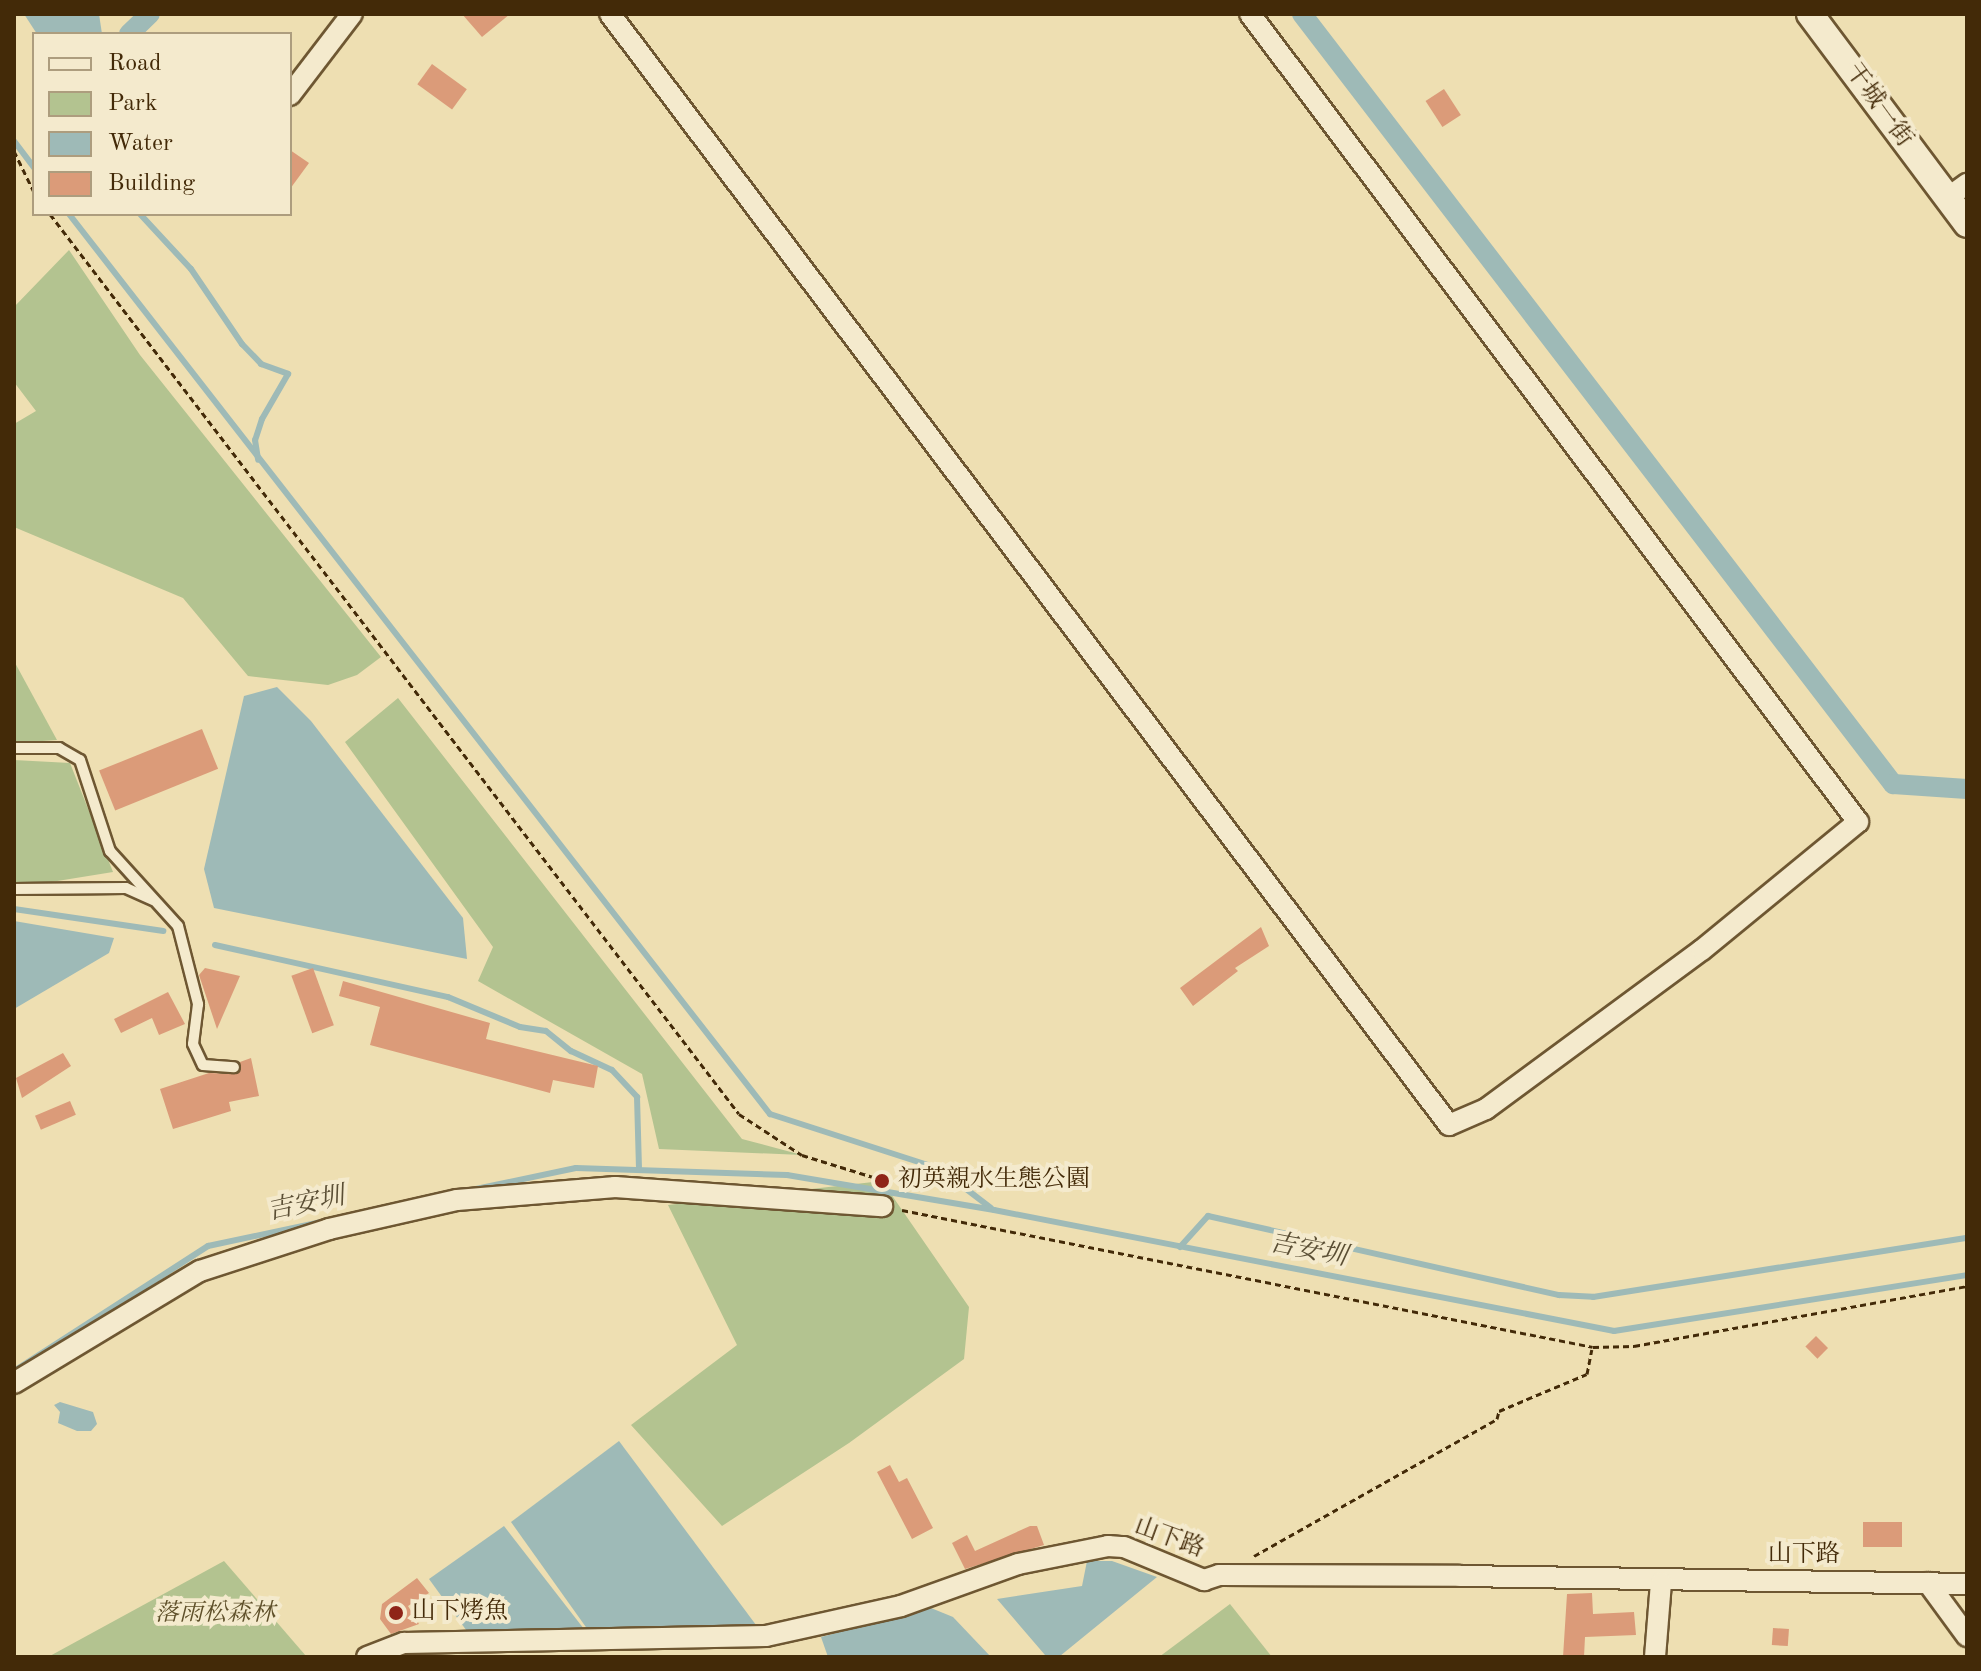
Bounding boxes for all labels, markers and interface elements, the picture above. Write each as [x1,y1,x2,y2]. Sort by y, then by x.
legend [32,32,292,216]
text: Road [108,52,161,76]
street label: 干城一街 [1838,59,1918,153]
text: Park [108,92,157,116]
text: Water [108,132,173,156]
text: Building [108,172,195,196]
place label: 初英親水生態公園 [898,1167,1090,1195]
marker: 初英親水生態公園 [873,1172,891,1190]
water label: 吉安圳 [265,1182,347,1228]
water label: 吉安圳 [1267,1228,1349,1274]
street label: 山下路 [1130,1513,1208,1565]
street label: 山下路 [1768,1542,1840,1570]
place label: 山下烤魚 [412,1599,508,1627]
park label: 落雨松森林 [155,1601,275,1629]
marker: 山下烤魚 [387,1604,405,1622]

